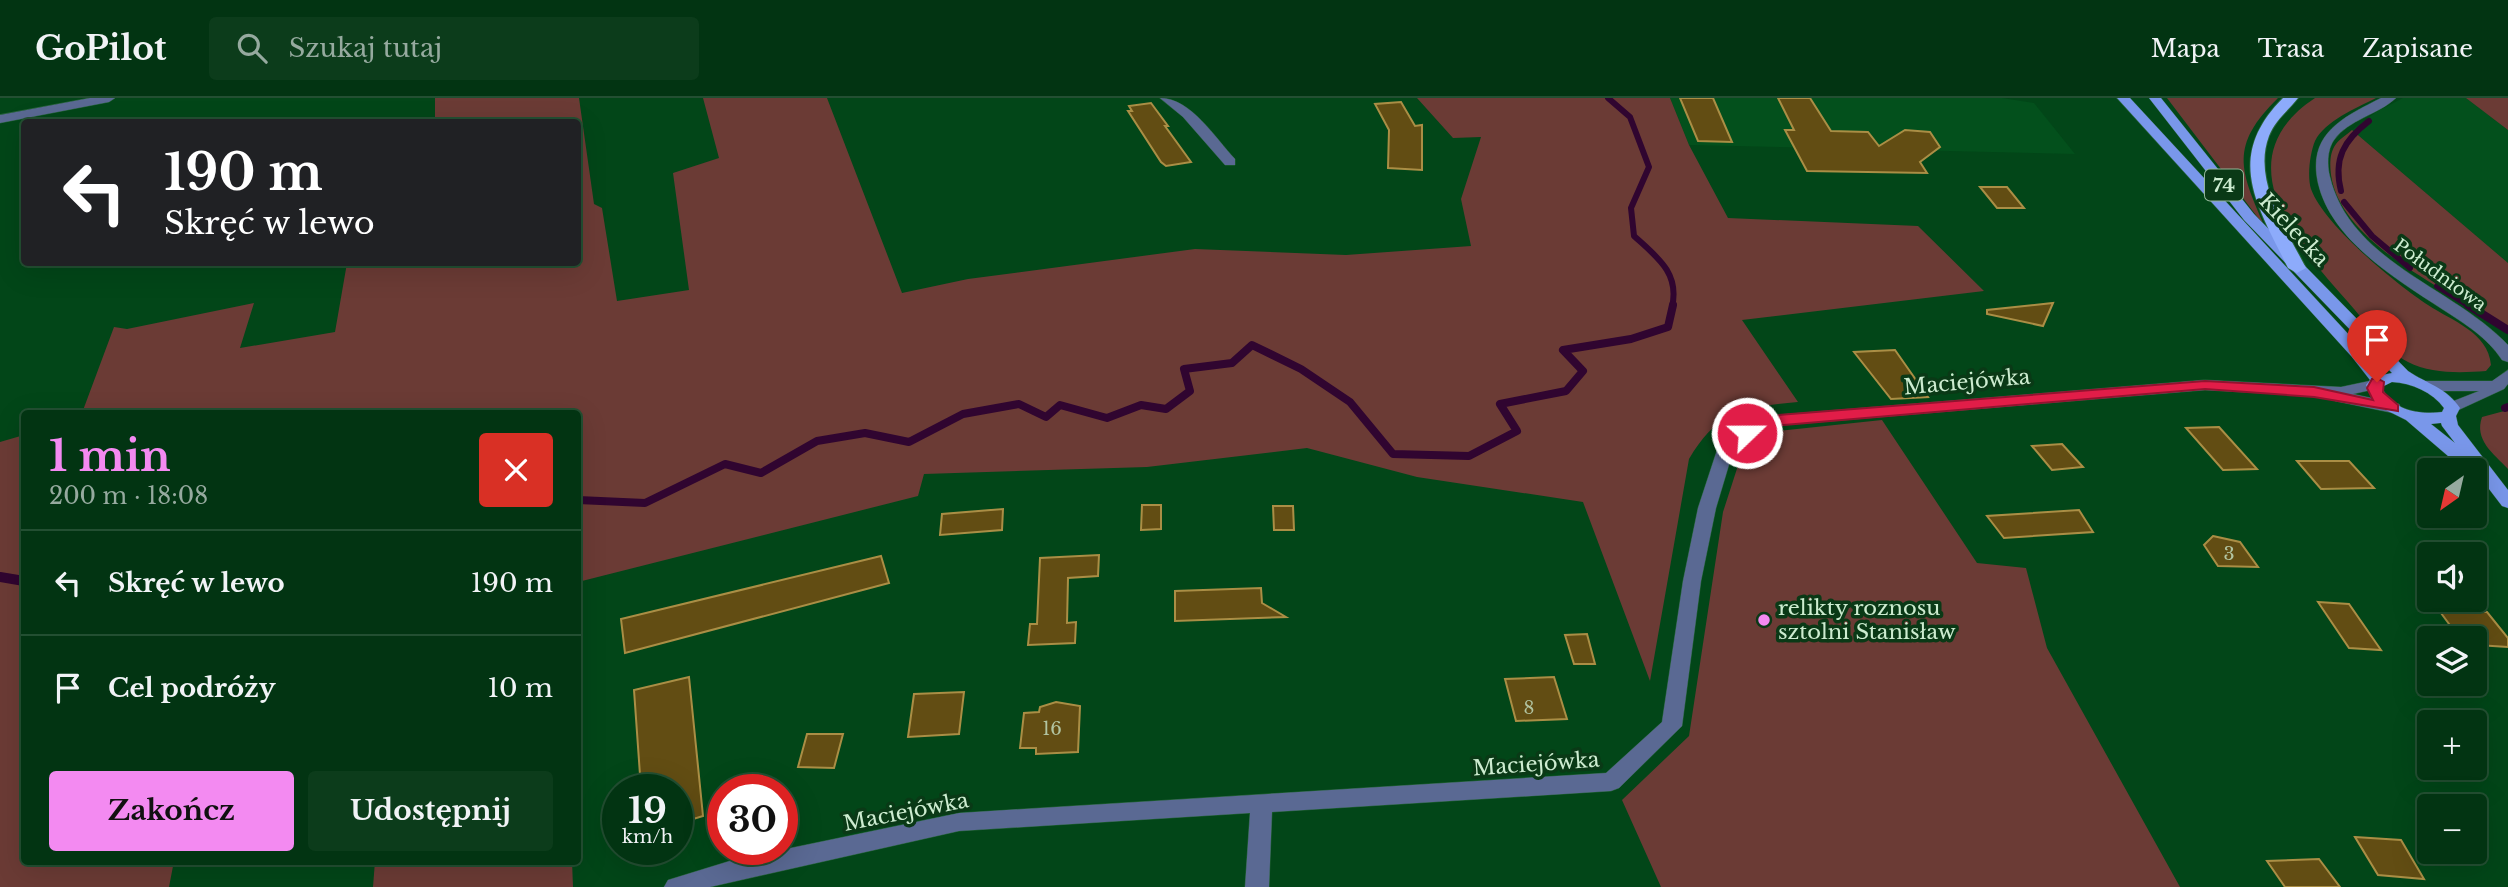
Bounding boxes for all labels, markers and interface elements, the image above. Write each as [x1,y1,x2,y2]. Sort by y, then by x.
search box [209,17,699,80]
text: GoPilot [35,28,167,69]
icon: search [233,29,271,67]
text: Szukaj tutaj [289,32,442,64]
text: Mapa [2151,34,2220,63]
text: Trasa [2258,34,2324,63]
text: Zapisane [2362,34,2473,63]
text: 190 m [164,142,323,203]
icon: left [49,147,140,238]
road number: 74 [2205,170,2243,200]
street label: Kielecka [2254,188,2335,272]
text: Skręć w lewo [164,203,375,243]
street label: Południowa [2390,234,2490,316]
pin [2347,310,2407,382]
icon: arrive [2358,321,2396,359]
street label: Maciejówka [1903,363,2032,400]
position arrow [1710,396,1784,470]
text: 1 min [49,430,171,482]
button: close [479,433,553,507]
north arrow [2417,458,2487,528]
map controls [2417,458,2487,864]
text: 200 m · 18:08 [49,482,208,510]
button: sound [2417,542,2487,612]
house number: 3 [2223,543,2235,565]
icon: left [49,564,87,602]
text: Skręć w lewo [108,567,285,599]
text: 190 m [471,567,553,599]
place label: relikty roznosu sztolni Stanisław [1778,595,1956,645]
marker: relikty roznosu sztolni Stanisław [1756,612,1772,628]
button: layers [2417,626,2487,696]
icon: arrive [49,669,87,707]
text: Cel podróży [108,672,276,704]
text: 10 m [487,672,553,704]
house number: 8 [1524,697,1534,719]
button: + [2417,710,2487,780]
house number: 16 [1042,718,1062,740]
street label: Maciejówka [1472,747,1601,781]
button: Zakończ [49,771,294,851]
button: Udostępnij [308,771,553,851]
speed limit sign: 30 [707,774,798,865]
street label: Maciejówka [841,787,971,837]
text: 19 [628,789,667,832]
button: − [2417,794,2487,864]
text: km/h [622,826,673,848]

